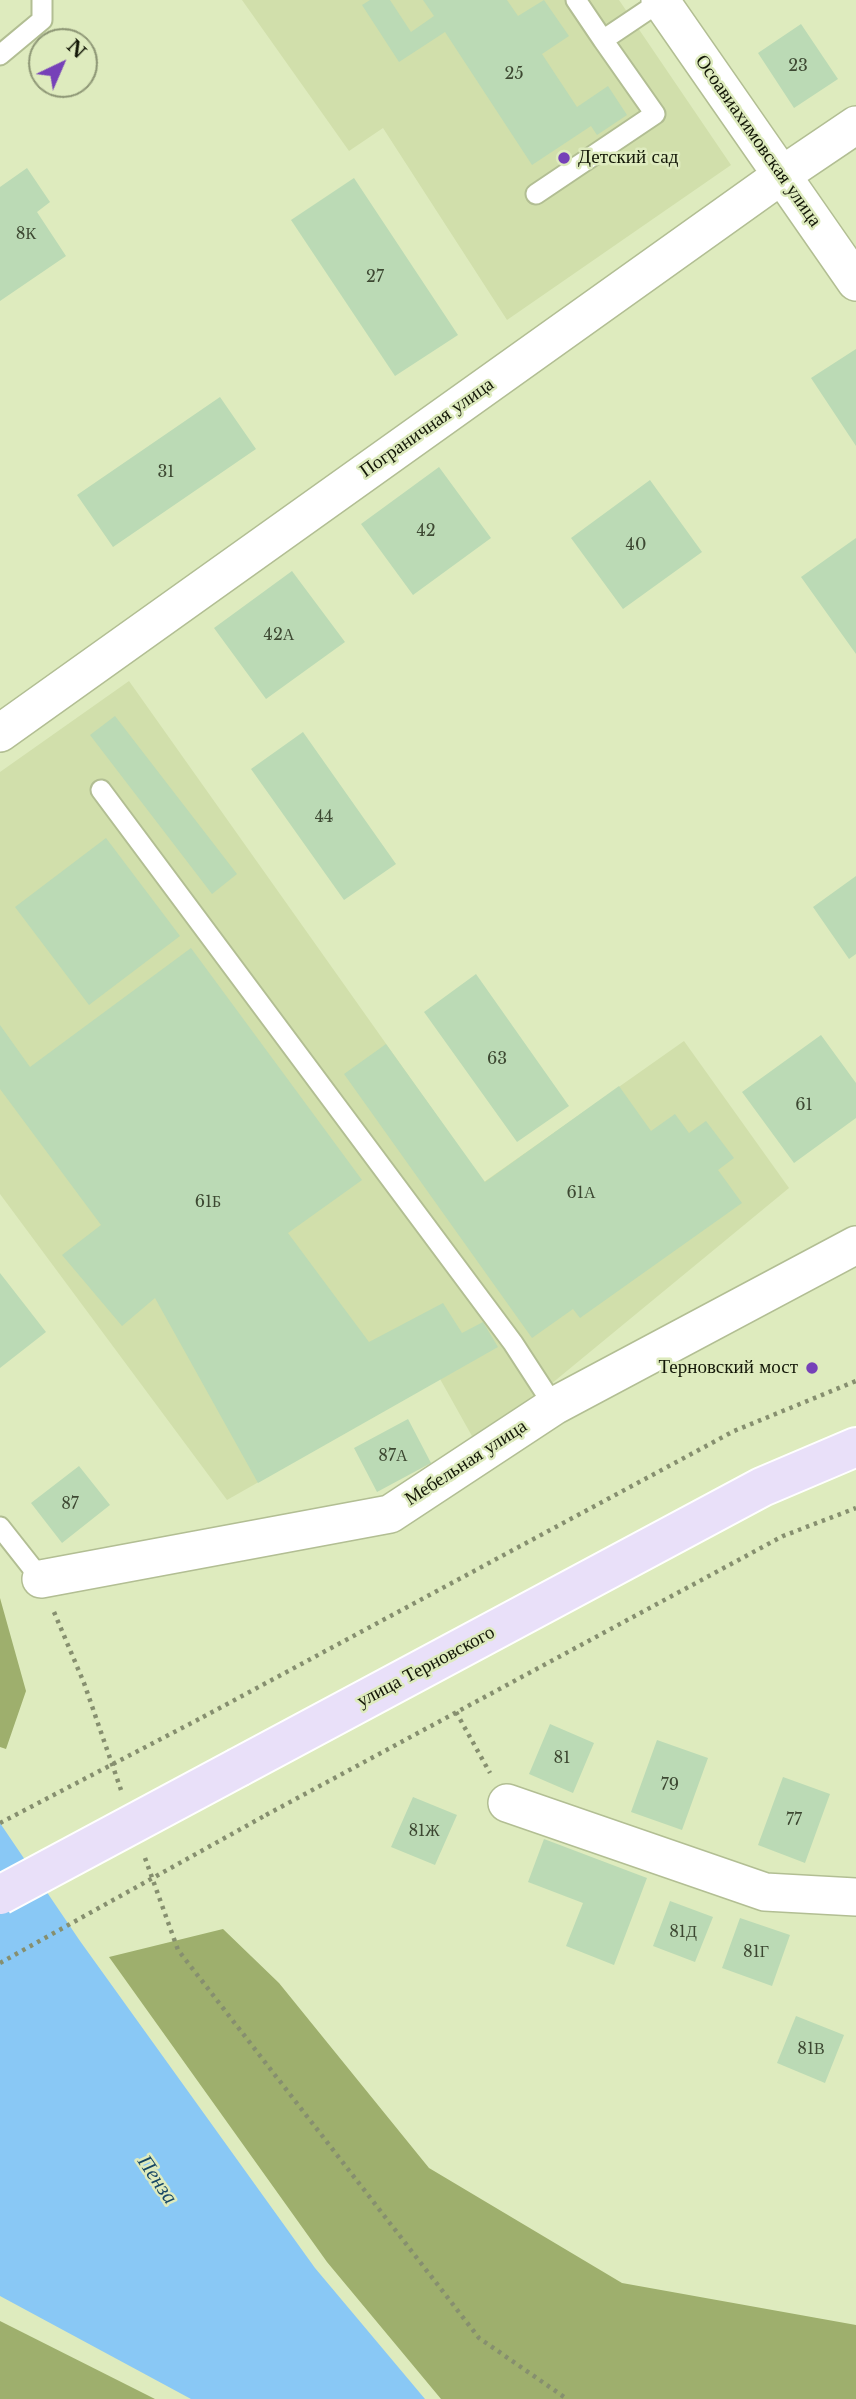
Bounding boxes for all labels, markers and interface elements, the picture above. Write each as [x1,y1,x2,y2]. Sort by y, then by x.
north arrow [28,28,98,98]
text: N [62,34,91,63]
street label: Осоавиахимовская улица [690,51,826,231]
house number: 23 [788,56,808,76]
house number: 25 [505,64,523,84]
place label: Детский сад [578,147,678,169]
marker: Детский сад [556,150,572,166]
house number: 8К [16,224,36,244]
house number: 27 [366,267,384,287]
street label: Пограничная улица [356,373,498,483]
house number: 31 [158,462,174,482]
house number: 42 [416,521,436,541]
house number: 40 [626,535,646,555]
house number: 42А [264,625,294,645]
house number: 44 [315,807,333,827]
house number: 63 [487,1049,507,1069]
house number: 61 [795,1095,813,1115]
house number: 61А [567,1183,595,1203]
house number: 61Б [195,1192,221,1212]
place label: Терновский мост [658,1357,798,1379]
marker: Терновский мост [804,1360,820,1376]
street label: Мебельная улица [401,1415,531,1511]
house number: 87А [378,1446,408,1466]
house number: 87 [61,1494,79,1514]
street label: улица Терновского [353,1621,499,1713]
house number: 81 [554,1748,570,1768]
house number: 79 [661,1775,679,1795]
house number: 77 [786,1810,802,1830]
house number: 81Ж [408,1821,440,1841]
house number: 81Д [669,1922,697,1942]
house number: 81Г [743,1942,769,1962]
house number: 81В [797,2039,825,2059]
water label: Пенза [132,2151,182,2209]

